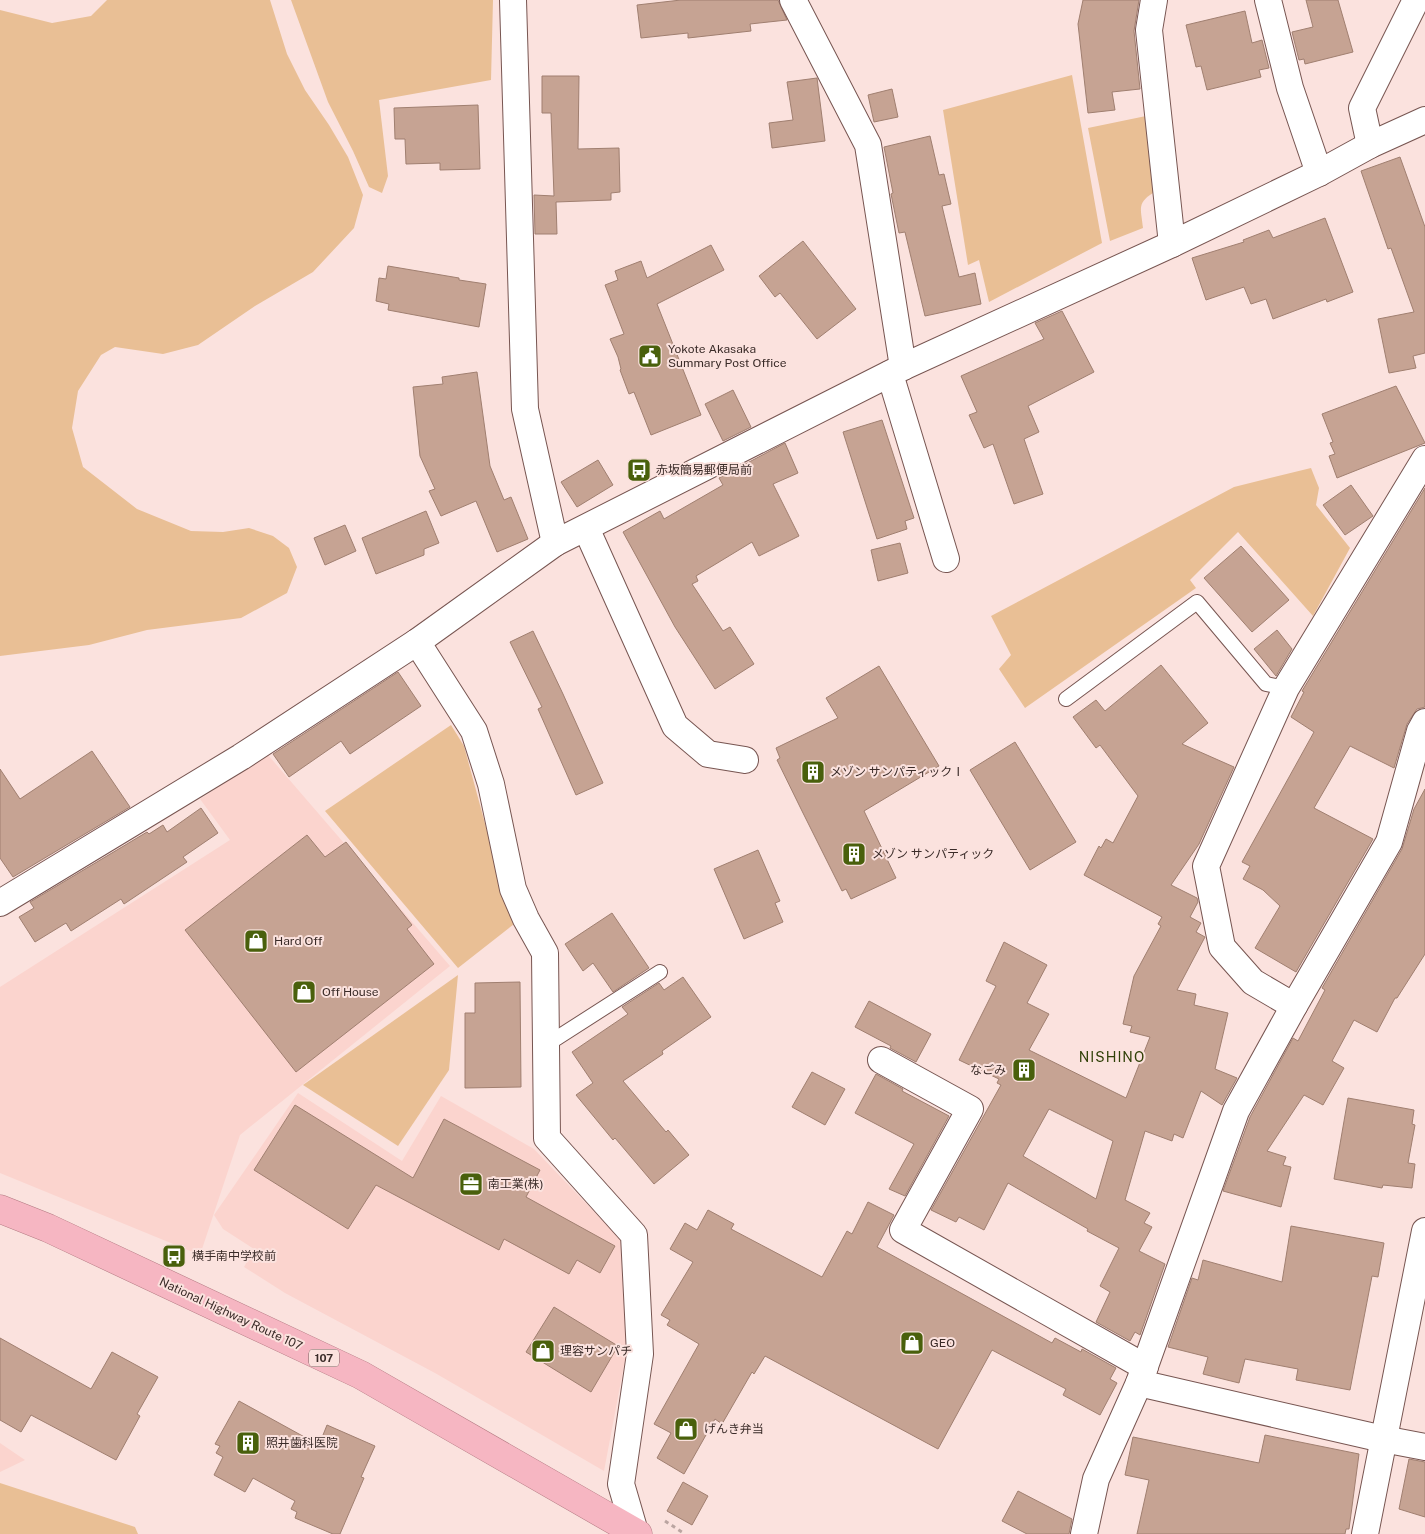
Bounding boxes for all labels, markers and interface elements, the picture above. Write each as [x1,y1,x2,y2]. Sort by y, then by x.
place label: Yokote Akasaka Summary Post Office [668,342,787,370]
public building icon: Yokote Akasaka Summary Post Office [637,343,663,369]
bus stop icon: 赤坂簡易郵便局前 [626,457,652,483]
place label: 赤坂簡易郵便局前 [656,463,752,477]
building icon: メゾン サンパティックⅠ [800,759,826,785]
place label: メゾン サンパティックⅠ [830,765,964,779]
building icon: メゾン サンパティック [841,841,867,867]
place label: メゾン サンパティック [872,847,994,861]
shop icon: Hard Off [243,928,269,954]
place label: Hard Off [274,934,323,948]
shop icon: Off House [291,979,317,1005]
place label: Off House [322,985,379,999]
district label: NISHINO [1079,1049,1145,1065]
building icon: なごみ [1011,1057,1037,1083]
place label: なごみ [970,1063,1006,1077]
office icon: 南工業(株) [458,1171,484,1197]
place label: 南工業(株) [488,1177,543,1191]
bus stop icon: 横手南中学校前 [161,1243,187,1269]
place label: 横手南中学校前 [192,1249,276,1263]
street label: National Highway Route 107 [157,1275,305,1353]
shop icon: GEO [899,1330,925,1356]
place label: GEO [930,1336,955,1350]
shop icon: 理容サンパチ [530,1338,556,1364]
place label: 理容サンパチ [560,1344,632,1358]
road number: 107 [309,1350,339,1366]
shop icon: げんき弁当 [673,1416,699,1442]
place label: げんき弁当 [704,1422,764,1436]
building icon: 照井歯科医院 [235,1430,261,1456]
place label: 照井歯科医院 [266,1436,338,1450]

